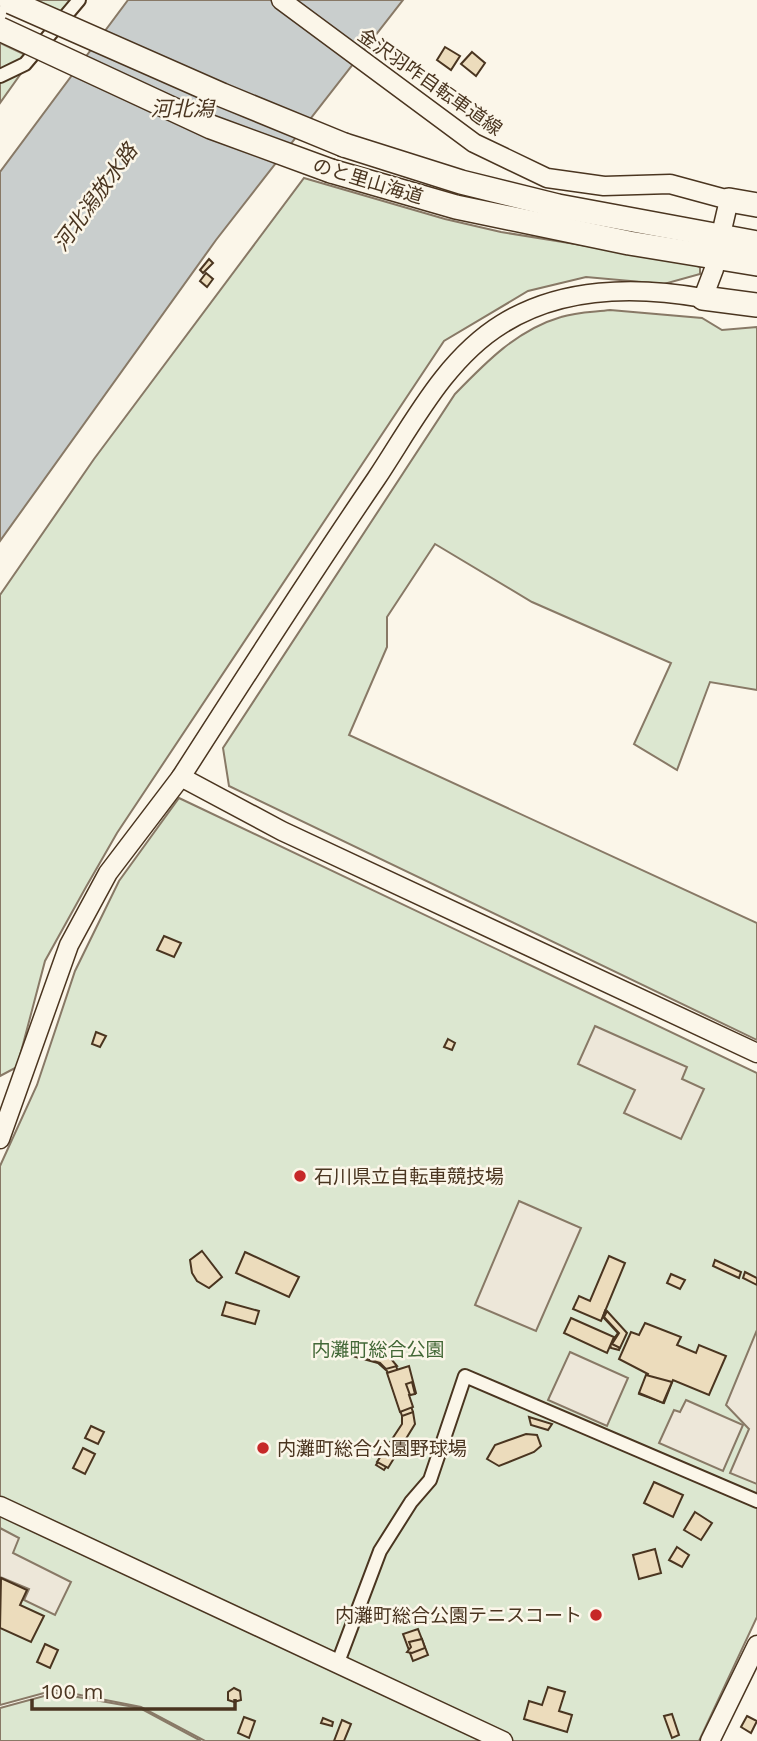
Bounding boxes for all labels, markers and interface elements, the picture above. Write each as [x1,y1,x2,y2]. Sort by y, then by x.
street label: 金沢羽咋自転車道線 [353,24,507,140]
water label: 河北潟 [151,96,216,121]
water label: 河北潟放水路 [48,137,143,255]
street label: のと里山海道 [310,153,426,209]
place label: 石川県立自転車競技場 [314,1165,504,1188]
marker: 石川県立自転車競技場 [292,1168,308,1184]
park label: 内灘町総合公園 [311,1338,445,1361]
place label: 内灘町総合公園野球場 [277,1437,467,1460]
marker: 内灘町総合公園野球場 [255,1440,271,1456]
place label: 内灘町総合公園テニスコート [335,1604,582,1627]
marker: 内灘町総合公園テニスコート [588,1607,604,1623]
scale bar [32,1668,234,1712]
text: 100 m [42,1679,104,1704]

